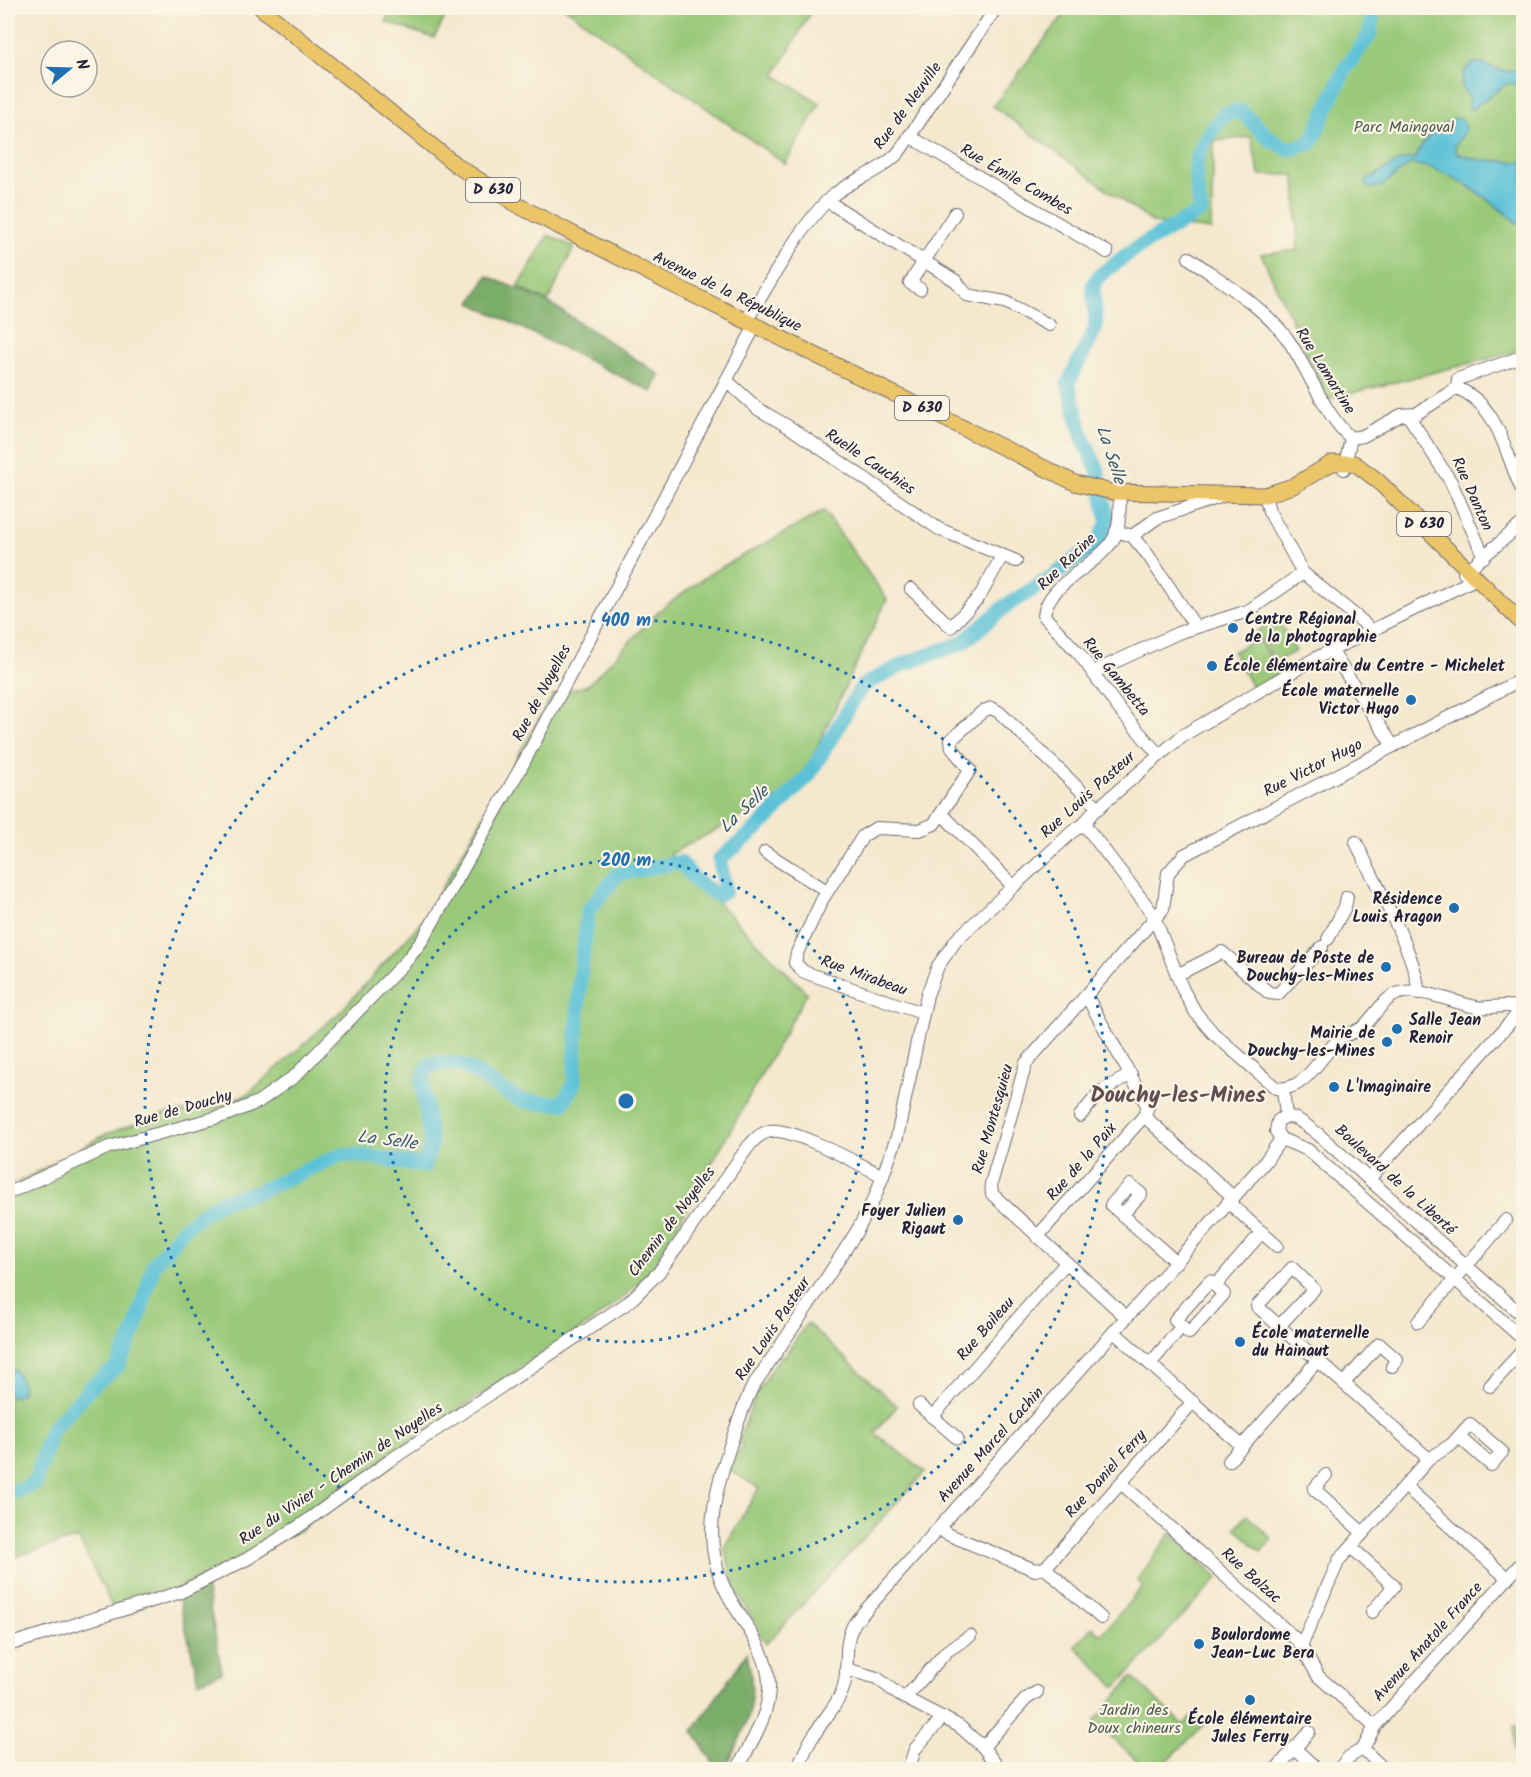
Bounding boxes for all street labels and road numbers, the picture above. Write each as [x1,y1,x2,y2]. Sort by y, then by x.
street label: Rue de Neuville [867,57,949,155]
street label: Rue Émile Combes [955,138,1077,222]
road number: D 630 [466,178,520,202]
street label: Avenue de la République [648,245,806,339]
street label: Rue Lamartine [1288,323,1362,419]
road number: D 630 [895,396,949,420]
street label: Ruelle Cauchies [820,423,920,502]
street label: Rue Danton [1445,453,1499,535]
road number: D 630 [1397,512,1451,536]
street label: Rue Racine [1032,527,1102,597]
street label: Rue Gambetta [1076,632,1156,722]
street label: Rue de Noyelles [506,640,578,746]
street label: Rue Victor Hugo [1259,732,1367,804]
street label: Rue Louis Pasteur [1035,744,1142,845]
street label: Rue Mirabeau [817,949,911,1003]
street label: Rue Montesquieu [965,1061,1021,1177]
street label: Rue de Douchy [131,1083,235,1135]
street label: Rue de la Paix [1041,1116,1124,1207]
street label: Boulevard de la Liberté [1329,1118,1462,1242]
street label: Chemin de Noyelles [622,1161,722,1283]
street label: Rue Louis Pasteur [729,1271,818,1386]
street label: Rue Boileau [951,1291,1021,1367]
street label: Avenue Marcel Cachin [932,1381,1050,1509]
street label: Rue du Vivier - Chemin de Noyelles [234,1396,448,1552]
street label: Rue Daniel Ferry [1059,1424,1153,1524]
street label: Rue Balzac [1215,1542,1287,1610]
street label: Avenue Anatole France [1367,1576,1489,1708]

